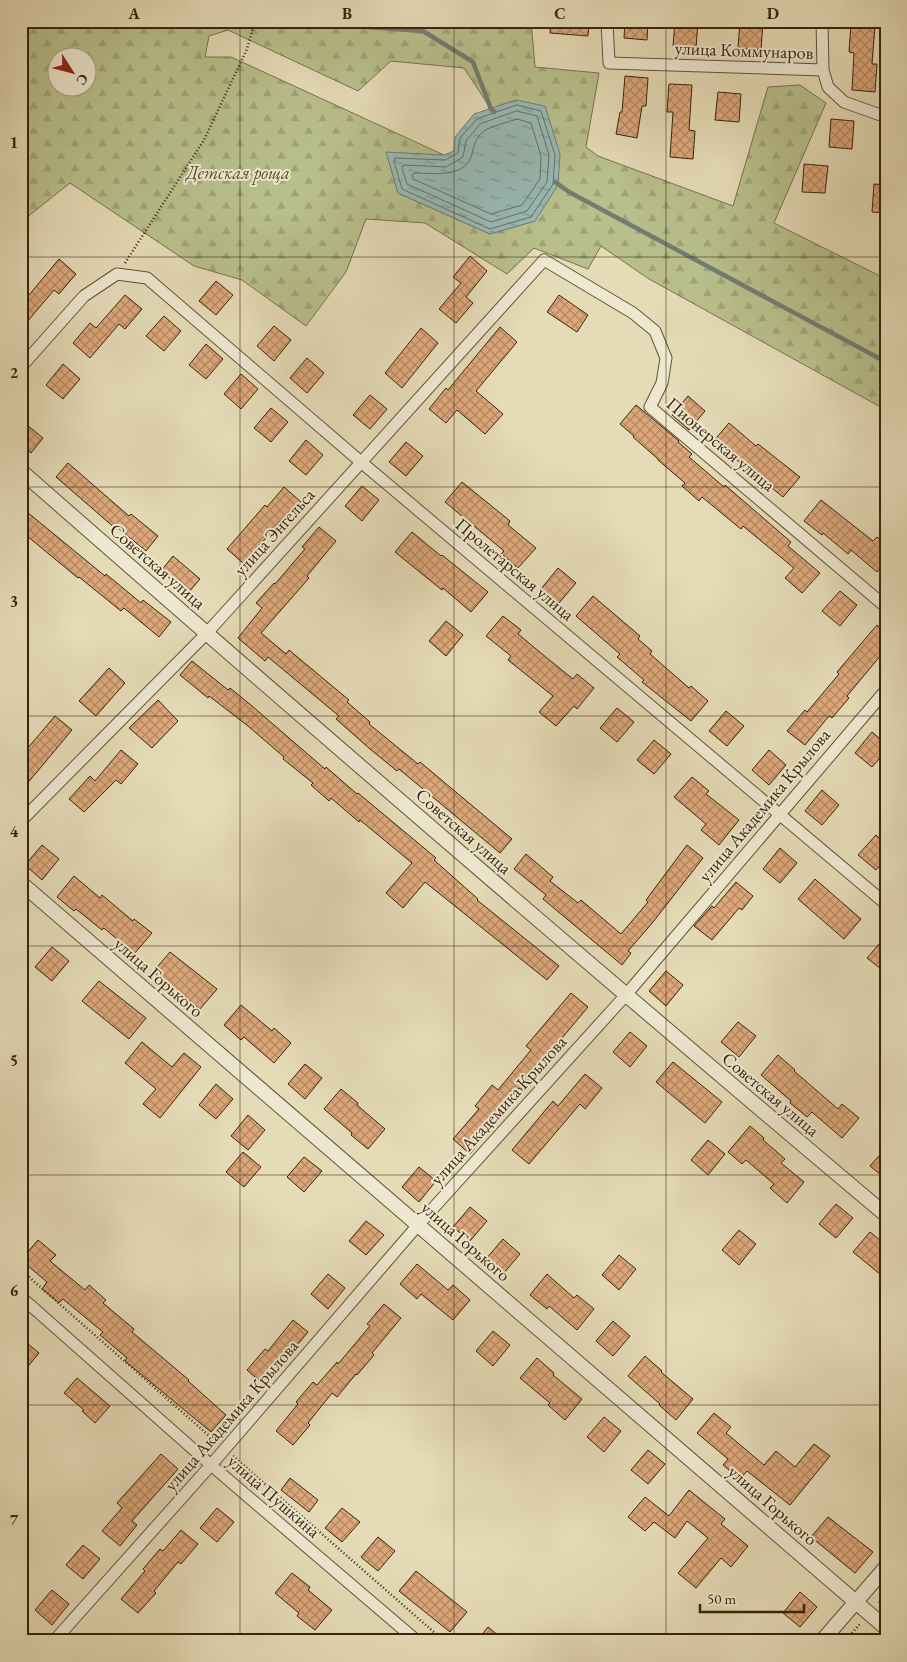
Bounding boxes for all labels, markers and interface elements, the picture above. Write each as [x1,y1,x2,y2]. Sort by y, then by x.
text: A [127,3,140,24]
text: B [342,3,352,24]
text: C [554,3,566,24]
text: D [767,3,779,24]
street label: улица Коммунаров [674,36,814,64]
north arrow [48,48,98,98]
text: С [72,70,93,89]
text: 1 [10,132,18,153]
park label: Детская роща [184,161,290,185]
text: 2 [10,362,19,383]
street label: Пионерская улица [662,392,781,497]
street label: улица Энгельса [229,483,320,581]
street label: Пролетарская улица [451,512,580,626]
street label: Советская улица [105,518,211,615]
text: 3 [10,591,18,612]
street label: улица Академика Крылова [693,723,835,886]
street label: Советская улица [411,783,517,880]
text: 4 [10,821,19,842]
street label: улица Горького [110,932,208,1022]
street label: улица Академика Крылова [425,1030,572,1190]
street label: Советская улица [718,1047,825,1142]
text: 5 [10,1050,18,1071]
street label: улица Горького [417,1196,515,1286]
text: 6 [10,1280,19,1301]
street label: улица Академика Крылова [159,1334,304,1495]
street label: улица Пушкина [223,1449,326,1543]
street label: улица Горького [724,1460,822,1550]
text: 7 [10,1509,19,1530]
scale bar [700,1582,803,1614]
text: 50 m [707,1589,736,1608]

